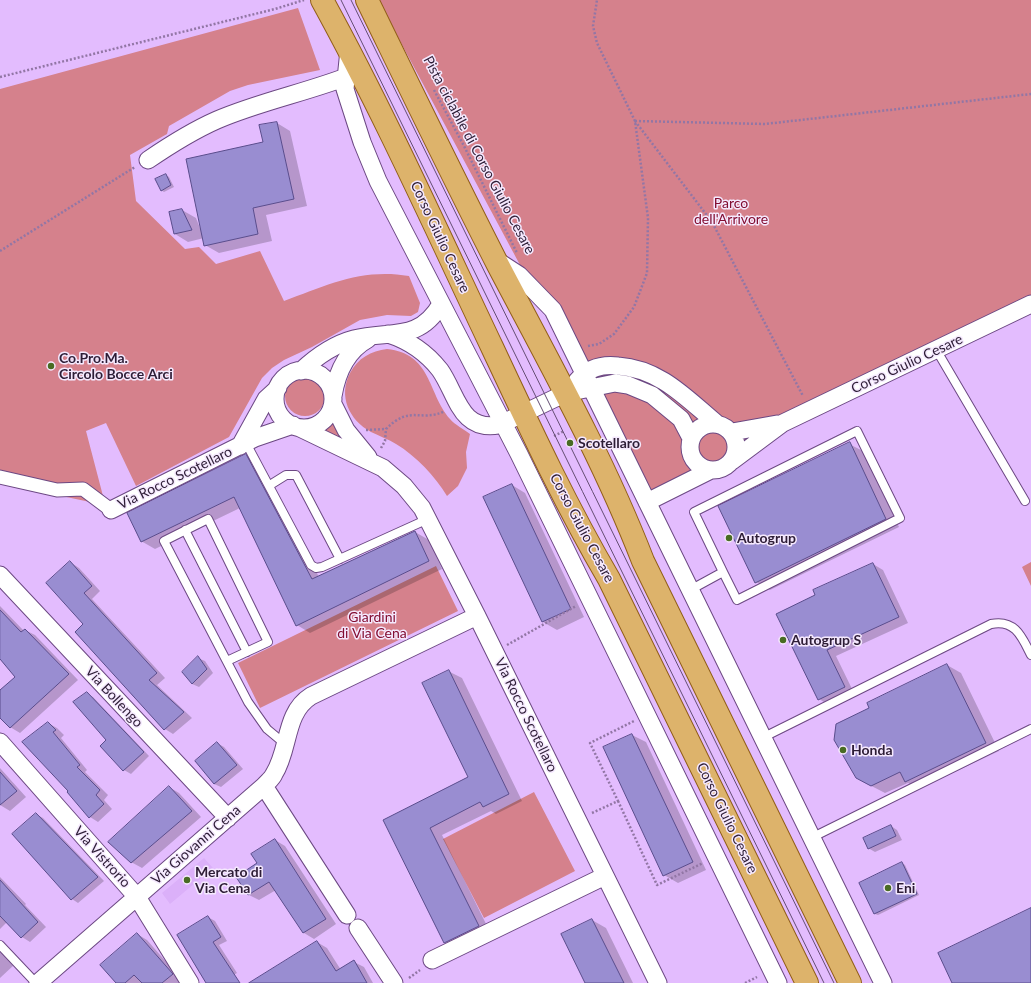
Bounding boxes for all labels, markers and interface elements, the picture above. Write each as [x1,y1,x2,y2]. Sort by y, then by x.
street label: Pista ciclabile di Corso Giulio Cesare [420,53,538,257]
street label: Corso Giulio Cesare [407,179,473,295]
park label: Parco dell'Arrivore [694,195,768,228]
street label: Corso Giulio Cesare [849,331,965,397]
place label: Co.Pro.Ma. Circolo Bocce Arci [59,350,173,382]
marker: Co.Pro.Ma. Circolo Bocce Arci [46,361,56,371]
place label: Scotellaro [578,435,640,451]
marker: Scotellaro [565,438,575,448]
street label: Via Rocco Scotellaro [115,443,235,513]
street label: Corso Giulio Cesare [546,471,618,585]
place label: Autogrup [737,530,796,546]
marker: Autogrup [724,533,734,543]
park label: Giardini di Via Cena [337,609,407,642]
place label: Autogrup S [791,632,861,648]
marker: Autogrup S [778,635,788,645]
street label: Via Rocco Scotellaro [491,655,561,775]
street label: Via Bollengo [82,663,146,731]
place label: Honda [851,742,893,758]
marker: Honda [838,745,848,755]
street label: Corso Giulio Cesare [693,760,761,876]
street label: Via Giovanni Cena [148,802,244,888]
street label: Via Vistrorio [70,823,134,891]
place label: Mercato di Via Cena [195,864,262,896]
marker: Mercato di Via Cena [182,875,192,885]
place label: Eni [896,880,915,896]
marker: Eni [883,883,893,893]

